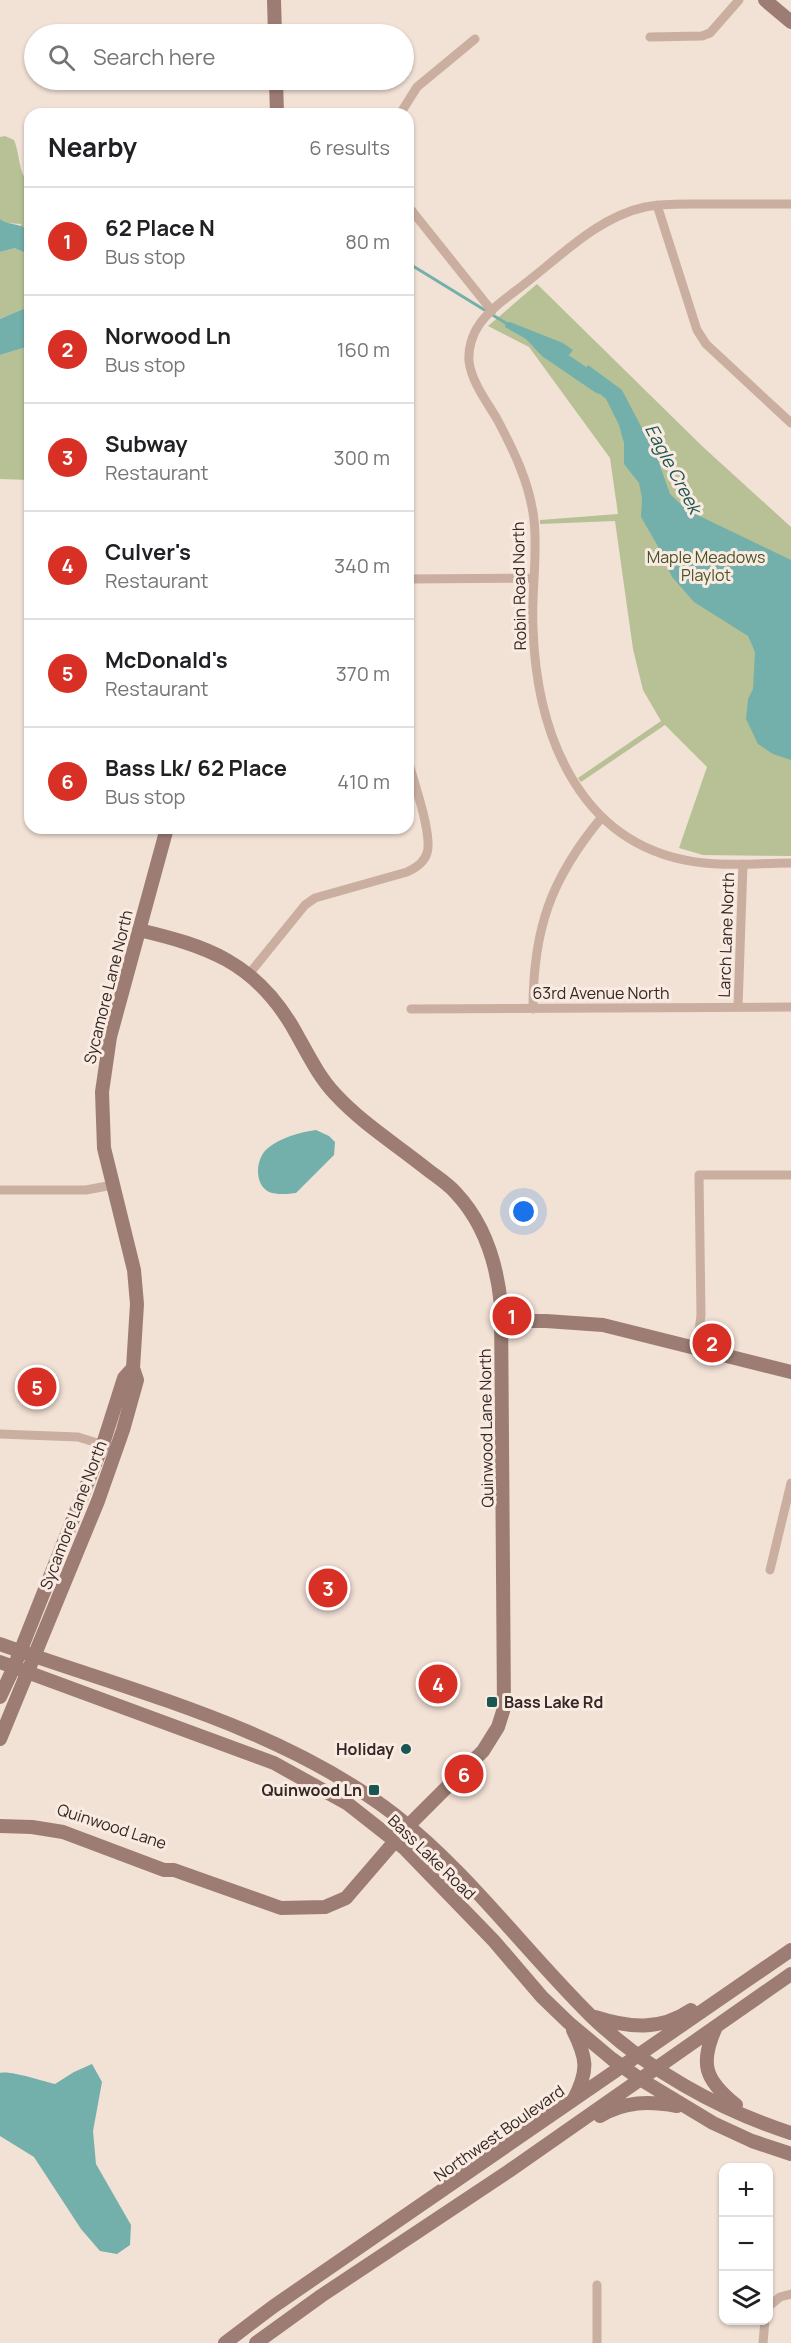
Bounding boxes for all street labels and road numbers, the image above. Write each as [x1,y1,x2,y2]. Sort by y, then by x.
street label: Robin Road North [507,521,531,651]
street label: Larch Lane North [713,872,739,998]
street label: Sycamore Lane North [78,908,138,1066]
street label: 63rd Avenue North [532,982,670,1004]
street label: Quinwood Lane North [474,1348,498,1508]
street label: Sycamore Lane North [34,1437,112,1593]
street label: Quinwood Lane [55,1798,169,1854]
street label: Bass Lake Road [383,1809,481,1905]
street label: Northwest Boulevard [429,2080,569,2186]

